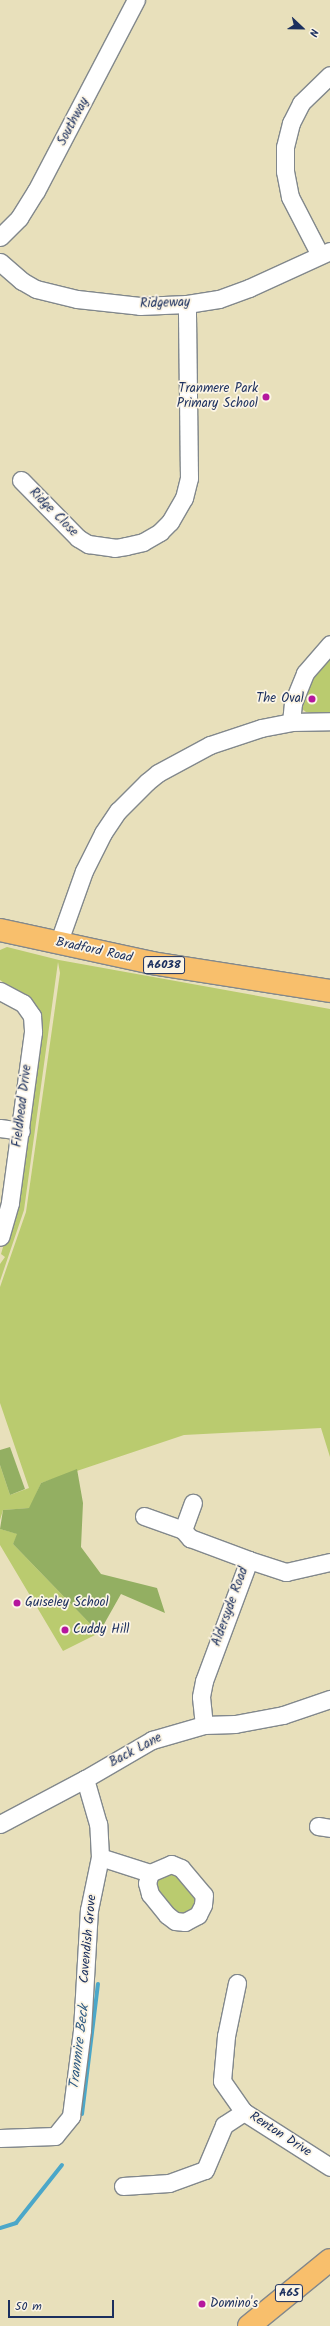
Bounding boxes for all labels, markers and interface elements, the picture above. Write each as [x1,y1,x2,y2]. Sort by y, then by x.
north arrow [282,8,322,48]
text: N [303,26,323,39]
street label: Southway [55,95,93,149]
street label: Ridgeway [140,295,190,313]
place label: Tranmere Park Primary School [177,382,258,413]
marker: Tranmere Park Primary School [261,392,271,402]
street label: Ridge Close [25,485,81,541]
place label: The Oval [256,691,304,707]
marker: The Oval [307,694,317,704]
street label: Bradford Road [54,935,134,967]
road number: A6038 [143,955,185,975]
street label: Fieldhead Drive [10,1064,36,1148]
street label: Aldersyde Road [209,1565,253,1649]
place label: Guiseley School [25,1595,109,1611]
marker: Guiseley School [12,1598,22,1608]
place label: Cuddy Hill [73,1622,129,1638]
marker: Cuddy Hill [60,1625,70,1635]
street label: Back Lane [107,1731,165,1771]
street label: Cavendish Grove [77,1894,101,1984]
water label: Tranmire Beck [65,2004,93,2090]
street label: Renton Drive [246,2109,314,2161]
road number: A65 [274,2283,304,2303]
scale bar [10,2292,116,2318]
place label: Domino's [210,2296,258,2312]
text: 50 m [15,2297,42,2316]
marker: Domino's [197,2299,207,2309]

